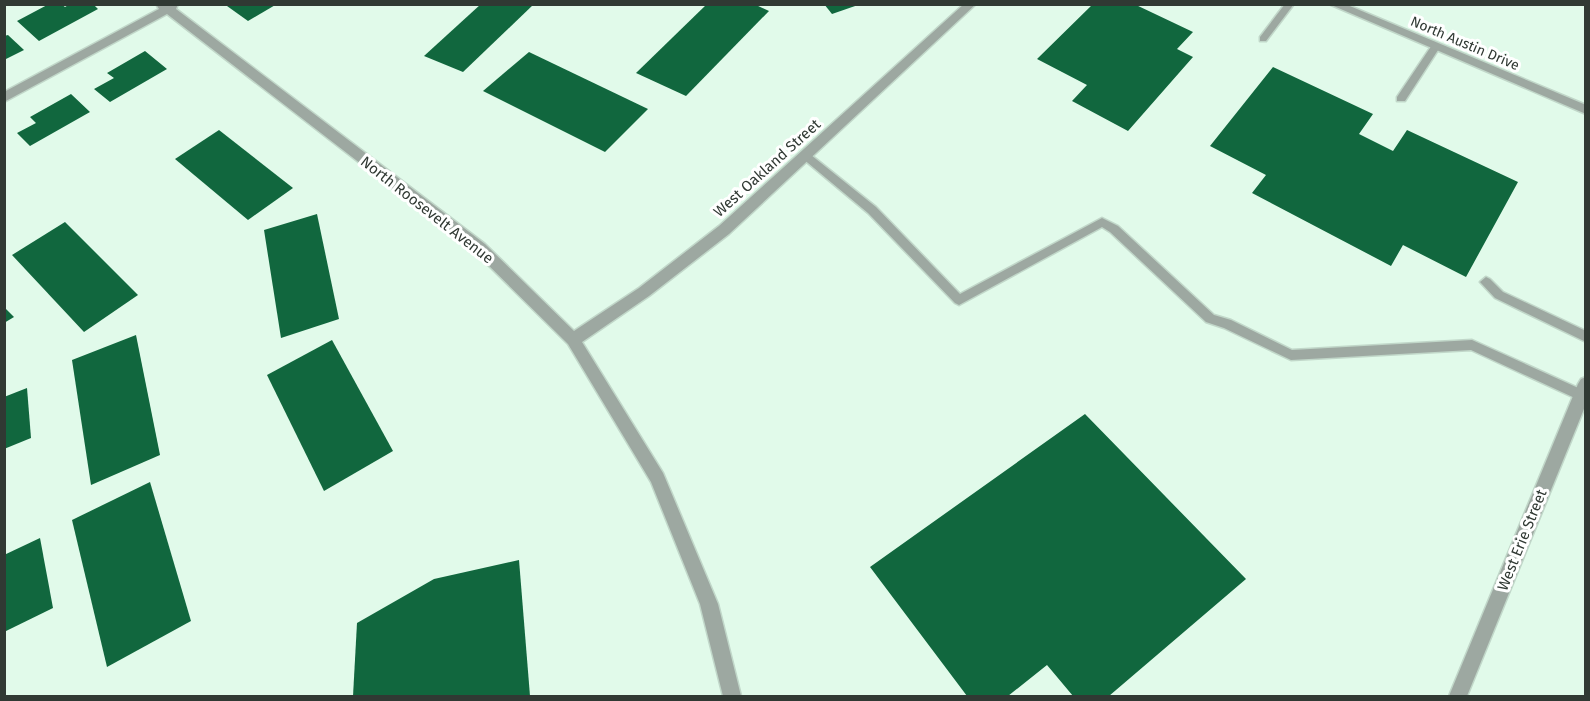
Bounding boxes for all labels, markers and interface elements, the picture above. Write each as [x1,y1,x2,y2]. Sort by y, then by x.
street label: North Austin Drive [1408,13,1522,74]
street label: West Oakland Street [710,115,825,221]
street label: North Roosevelt Avenue [357,153,497,267]
street label: West Erie Street [1494,486,1551,593]

